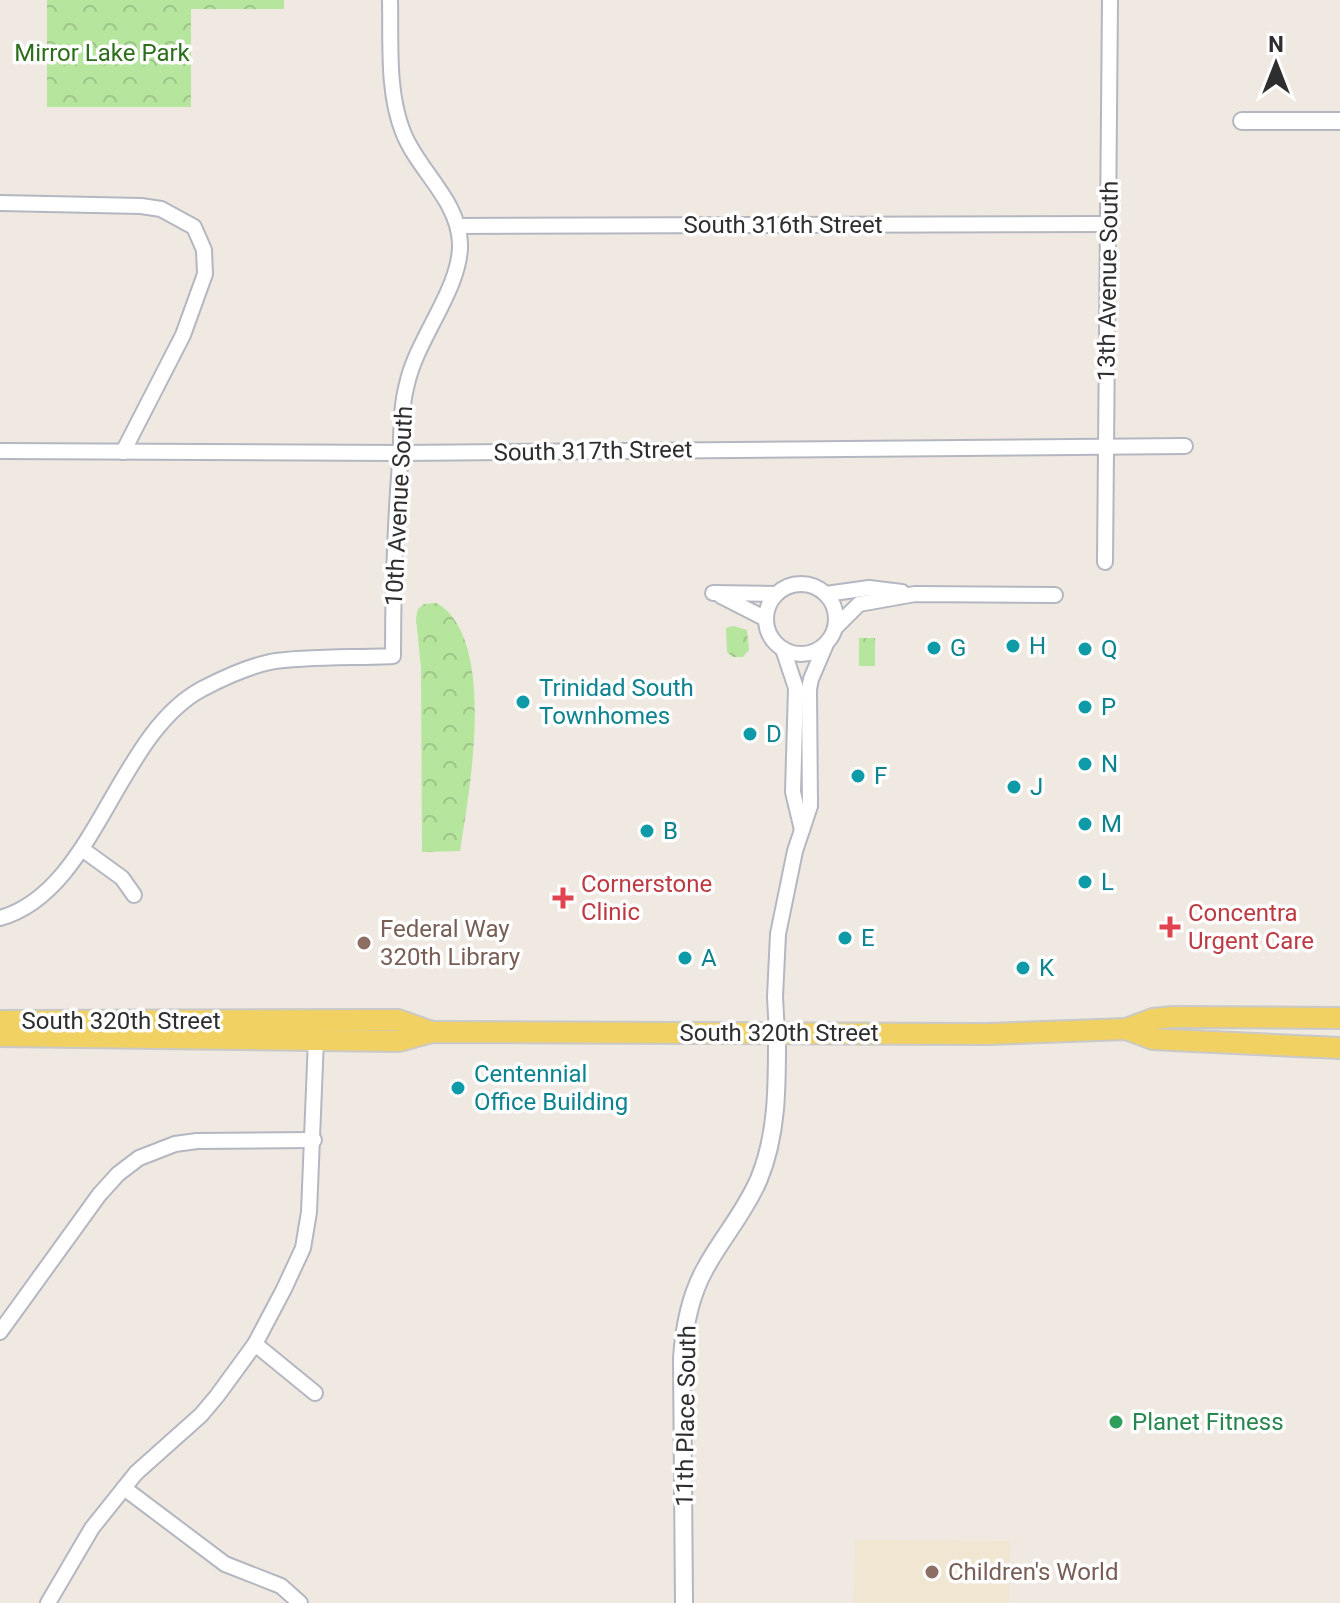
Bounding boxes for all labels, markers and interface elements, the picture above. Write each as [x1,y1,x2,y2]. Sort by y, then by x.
north arrow [1236,24,1316,104]
text: N [1268,32,1284,57]
park label: Mirror Lake Park [14,39,191,67]
street label: 13th Avenue South [1092,180,1124,382]
street label: South 316th Street [684,211,883,239]
street label: 10th Avenue South [380,405,418,607]
street label: South 317th Street [493,435,693,467]
place label: H [1029,632,1046,660]
place label: G [950,634,966,662]
place label: Q [1101,635,1118,663]
marker: H [1004,637,1022,655]
marker: G [925,639,943,657]
marker: Q [1076,640,1094,658]
place label: Trinidad South Townhomes [539,674,694,730]
marker: Trinidad South Townhomes [514,693,532,711]
place label: P [1101,693,1116,721]
marker: P [1076,698,1094,716]
place label: D [766,720,782,748]
marker: D [741,725,759,743]
place label: N [1101,750,1118,778]
marker: N [1076,755,1094,773]
place label: F [874,762,887,790]
marker: F [849,767,867,785]
place label: J [1030,773,1043,801]
marker: J [1005,778,1023,796]
place label: M [1101,810,1122,838]
marker: M [1076,815,1094,833]
place label: B [663,817,678,845]
marker: B [638,822,656,840]
place label: L [1101,868,1114,896]
place label: Cornerstone Clinic [581,870,712,926]
marker: L [1076,873,1094,891]
marker: Cornerstone Clinic [552,887,574,909]
place label: Concentra Urgent Care [1188,899,1314,955]
place label: Federal Way 320th Library [380,915,521,971]
marker: Concentra Urgent Care [1159,916,1181,938]
place label: E [861,924,875,952]
marker: E [836,929,854,947]
marker: Federal Way 320th Library [355,934,373,952]
place label: A [701,944,717,972]
marker: A [676,949,694,967]
place label: K [1039,954,1055,982]
marker: K [1014,959,1032,977]
street label: South 320th Street [22,1007,221,1035]
street label: South 320th Street [680,1019,879,1047]
place label: Centennial Office Building [474,1060,628,1116]
marker: Centennial Office Building [449,1079,467,1097]
street label: 11th Place South [670,1325,702,1507]
place label: Planet Fitness [1132,1408,1284,1436]
marker: Planet Fitness [1107,1413,1125,1431]
place label: Children's World [948,1558,1118,1586]
marker: Children's World [923,1563,941,1581]

